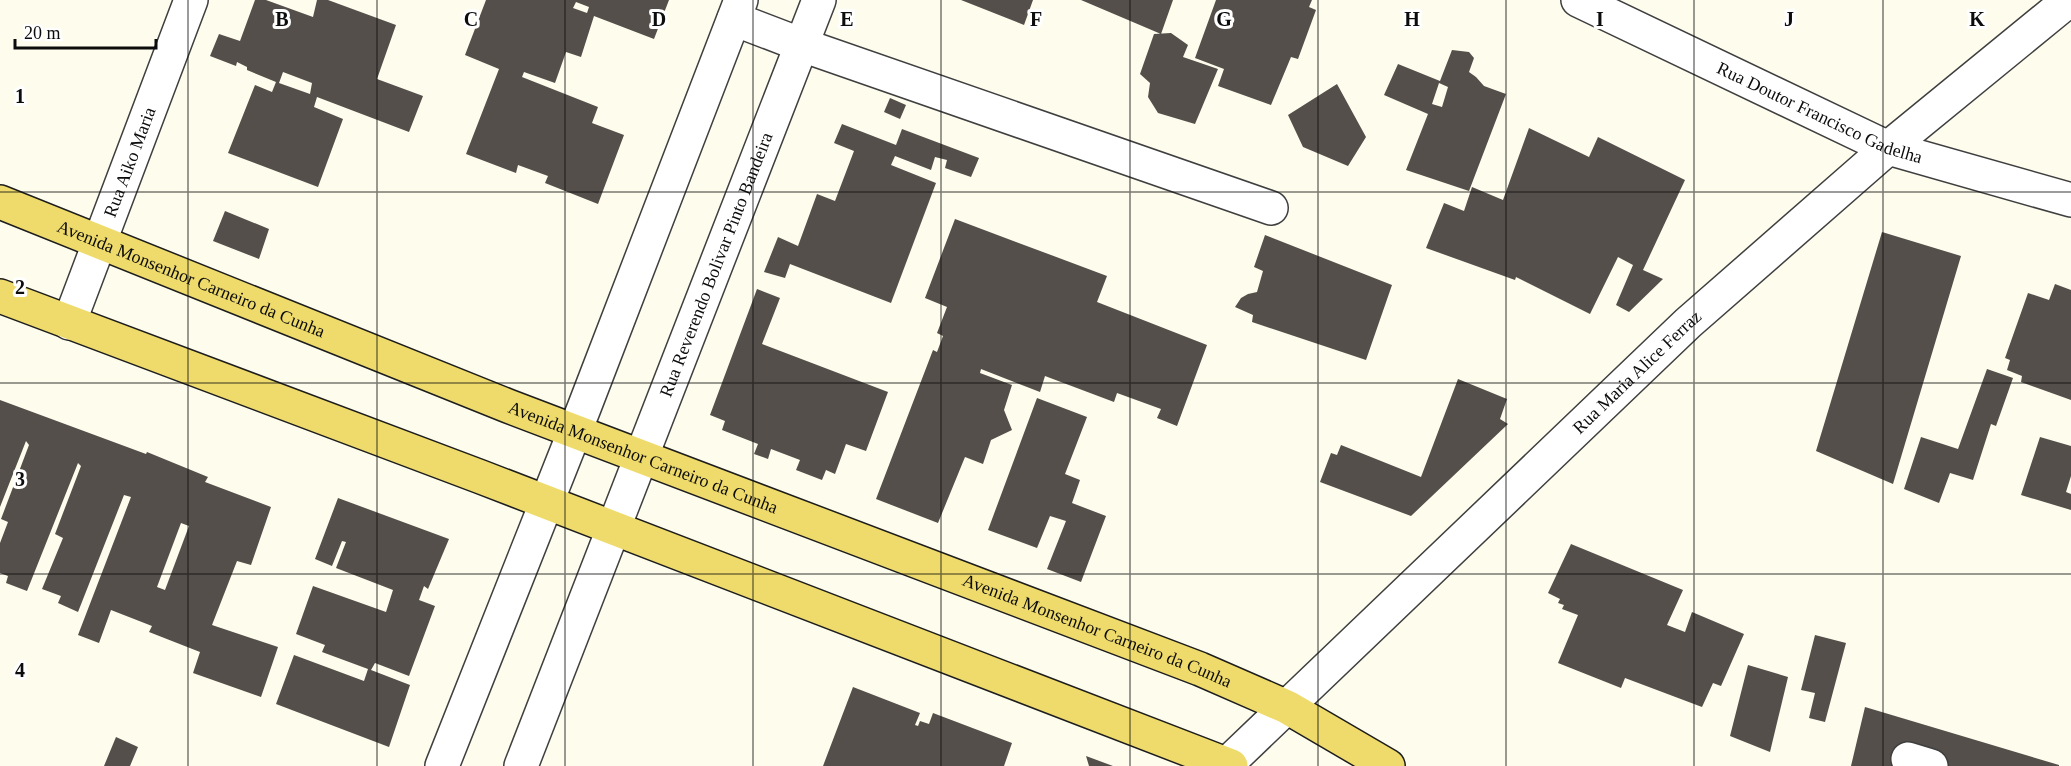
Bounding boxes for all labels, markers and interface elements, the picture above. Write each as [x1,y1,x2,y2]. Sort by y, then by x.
text: B [275,8,289,30]
text: C [464,8,478,30]
text: D [652,8,666,30]
text: E [840,8,854,30]
text: F [1030,8,1042,30]
text: G [1216,8,1232,30]
text: H [1404,8,1420,30]
text: I [1596,8,1604,30]
text: J [1784,8,1794,30]
text: K [1969,8,1985,30]
scale bar [15,12,156,50]
text: 20 m [24,23,61,43]
street label: Rua Doutor Francisco Gadelha [1714,58,1925,167]
text: 1 [15,85,25,107]
street label: Rua Aiko Maria [100,104,160,220]
street label: Rua Reverendo Bolivar Pinto Bandeira [656,130,777,400]
street label: Avenida Monsenhor Carneiro da Cunha [54,216,328,341]
text: 2 [15,276,25,298]
street label: Rua Maria Alice Ferraz [1569,306,1705,438]
street label: Avenida Monsenhor Carneiro da Cunha [506,397,781,518]
text: 3 [15,468,25,490]
street label: Avenida Monsenhor Carneiro da Cunha [960,570,1235,692]
text: 4 [15,659,25,681]

